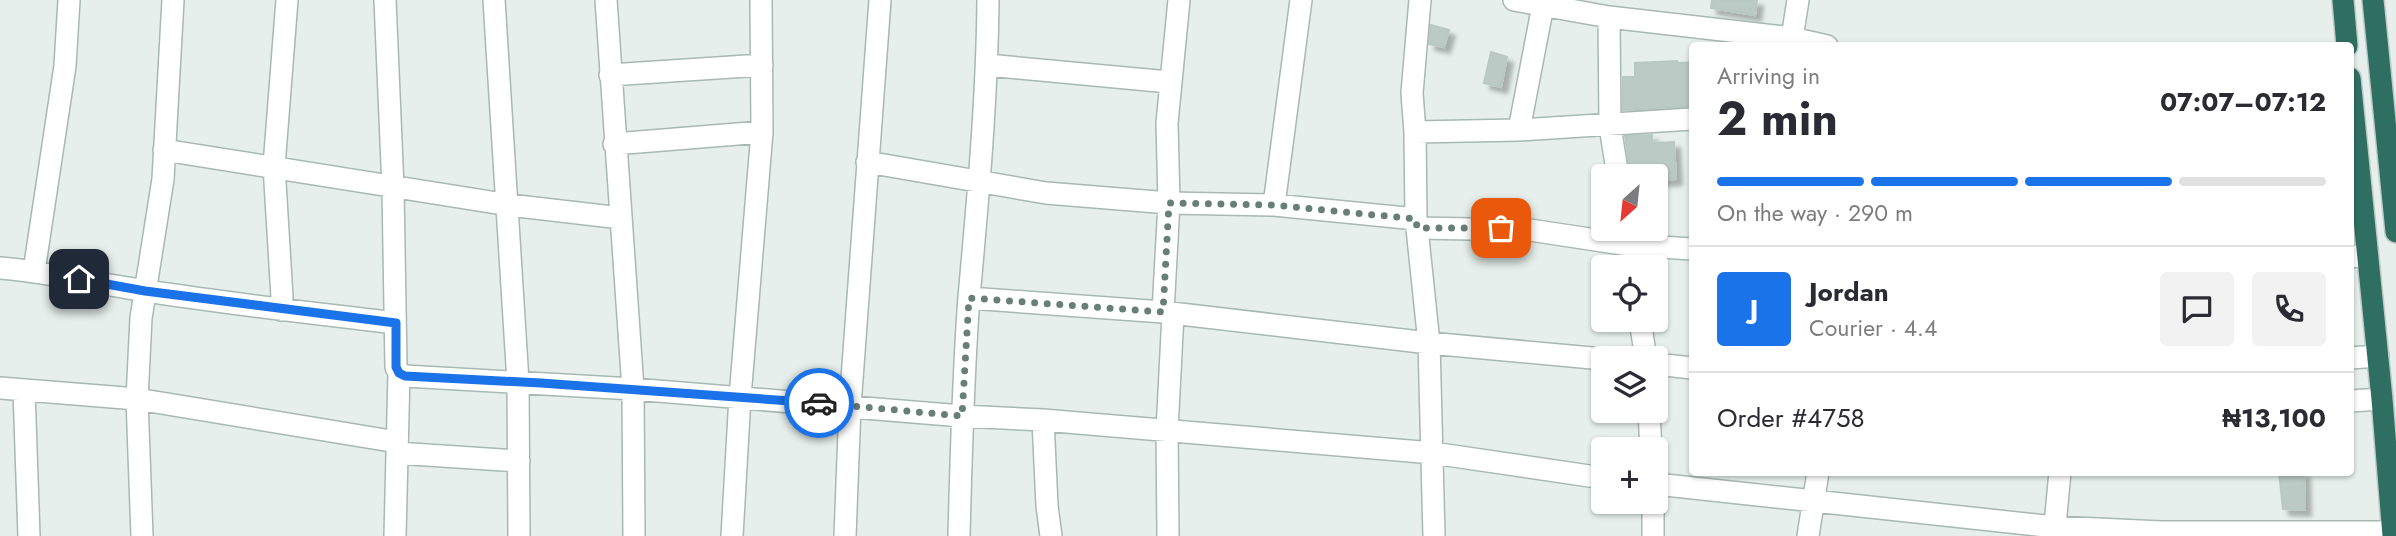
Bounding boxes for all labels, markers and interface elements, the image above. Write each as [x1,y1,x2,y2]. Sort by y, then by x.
text: Arriving in [1717,59,1820,93]
text: 07:07–07:12 [2160,83,2326,121]
text: 2 min [1717,86,1838,152]
north arrow [1591,164,1668,242]
map controls [1591,164,1668,514]
text: On the way · 290 m [1717,196,1913,230]
pin [1471,198,1531,258]
icon: bag [1482,209,1520,247]
pin [49,249,109,309]
button: locate [1591,255,1668,332]
icon: home [60,260,98,298]
button: chat [2160,272,2234,346]
button: phone [2252,272,2326,346]
text: Jordan [1809,273,1889,311]
text: J [1750,290,1758,328]
text: Courier · 4.4 [1809,311,1937,345]
button: layers [1591,346,1668,423]
courier [784,368,854,438]
icon: car [800,384,838,422]
text: Order #4758 [1717,399,1865,437]
text: ₦13,100 [2222,399,2326,437]
button: + [1591,437,1668,514]

